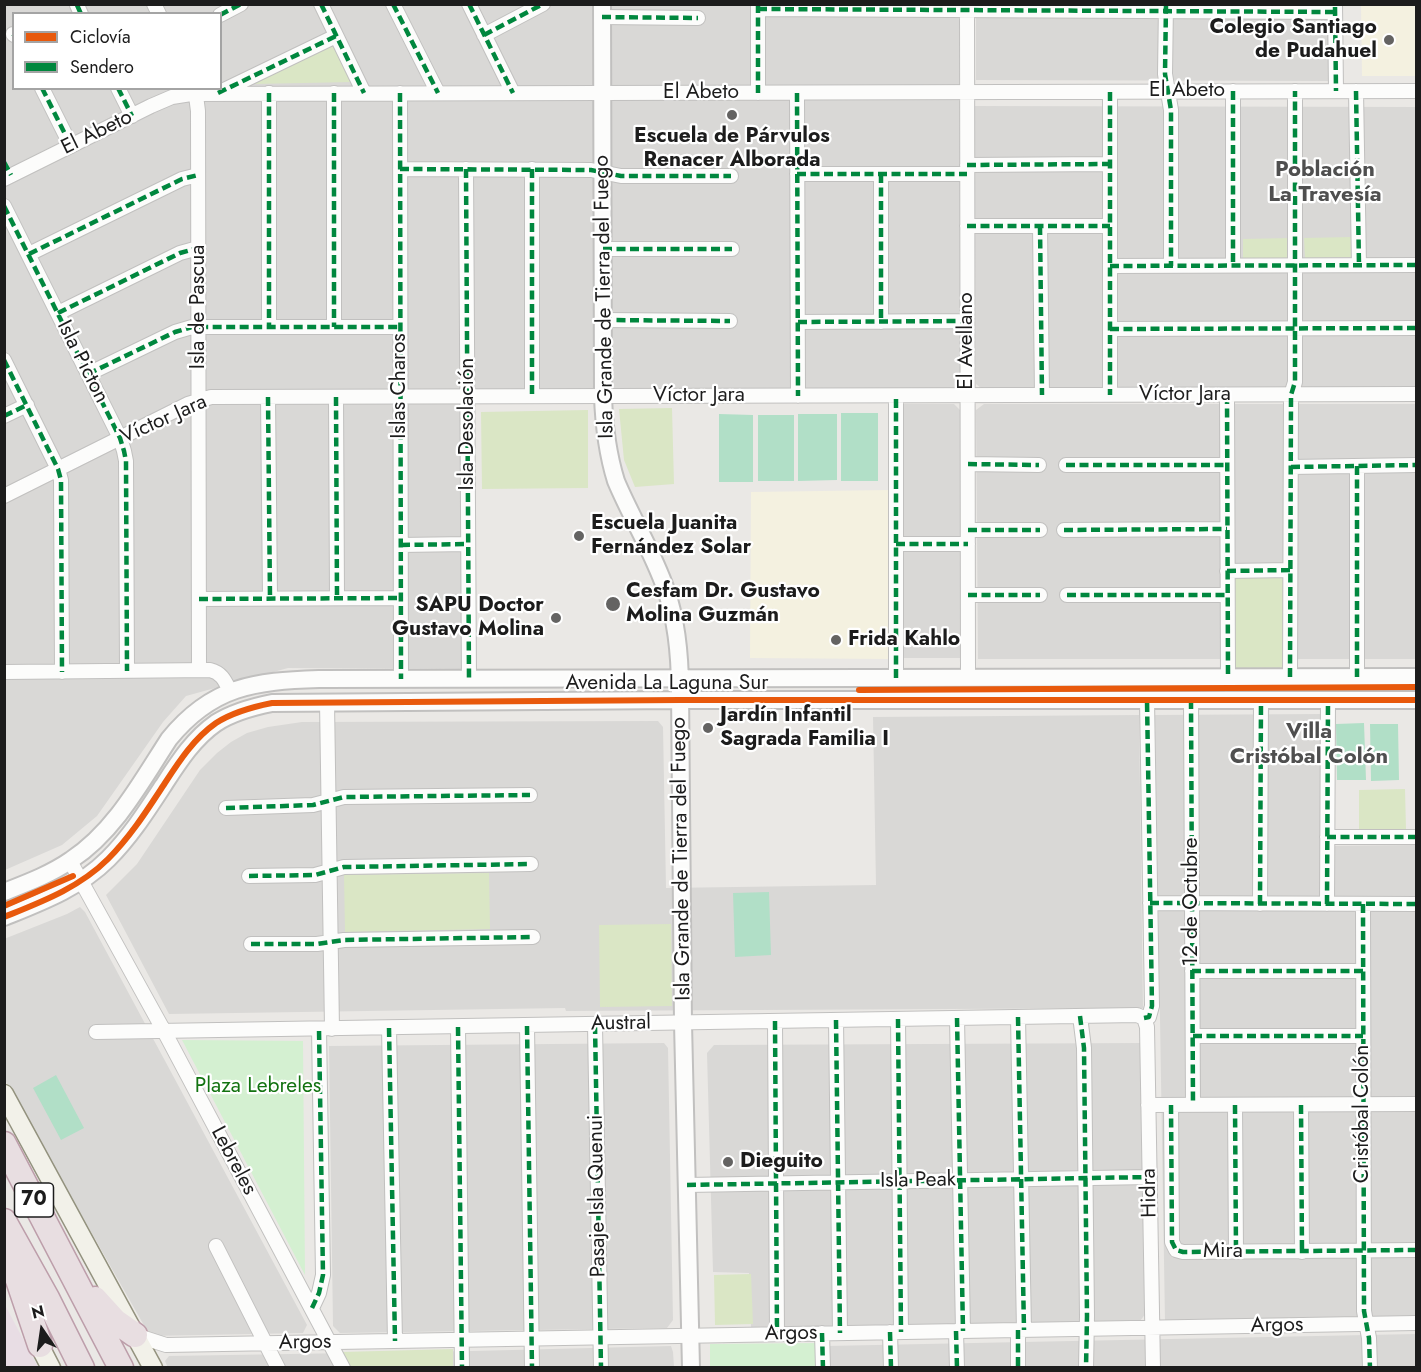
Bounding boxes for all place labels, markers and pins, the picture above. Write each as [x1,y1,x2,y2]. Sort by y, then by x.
place label: Colegio Santiago de Pudahuel [1209,15,1377,65]
marker: Colegio Santiago de Pudahuel [1382,33,1396,47]
marker: Escuela de Párvulos Renacer Alborada [725,108,739,122]
place label: Escuela de Párvulos Renacer Alborada [634,124,830,174]
place label: Escuela Juanita Fernández Solar [591,511,751,561]
marker: Escuela Juanita Fernández Solar [572,529,586,543]
place label: Cesfam Dr. Gustavo Molina Guzmán [626,579,820,629]
place label: SAPU Doctor Gustavo Molina [392,593,544,643]
marker: Cesfam Dr. Gustavo Molina Guzmán [604,595,622,613]
marker: SAPU Doctor Gustavo Molina [549,611,563,625]
place label: Frida Kahlo [848,627,960,653]
marker: Frida Kahlo [829,633,843,647]
place label: Jardín Infantil Sagrada Familia I [720,703,889,753]
marker: Jardín Infantil Sagrada Familia I [701,721,715,735]
place label: Dieguito [740,1149,823,1175]
marker: Dieguito [721,1155,735,1169]

